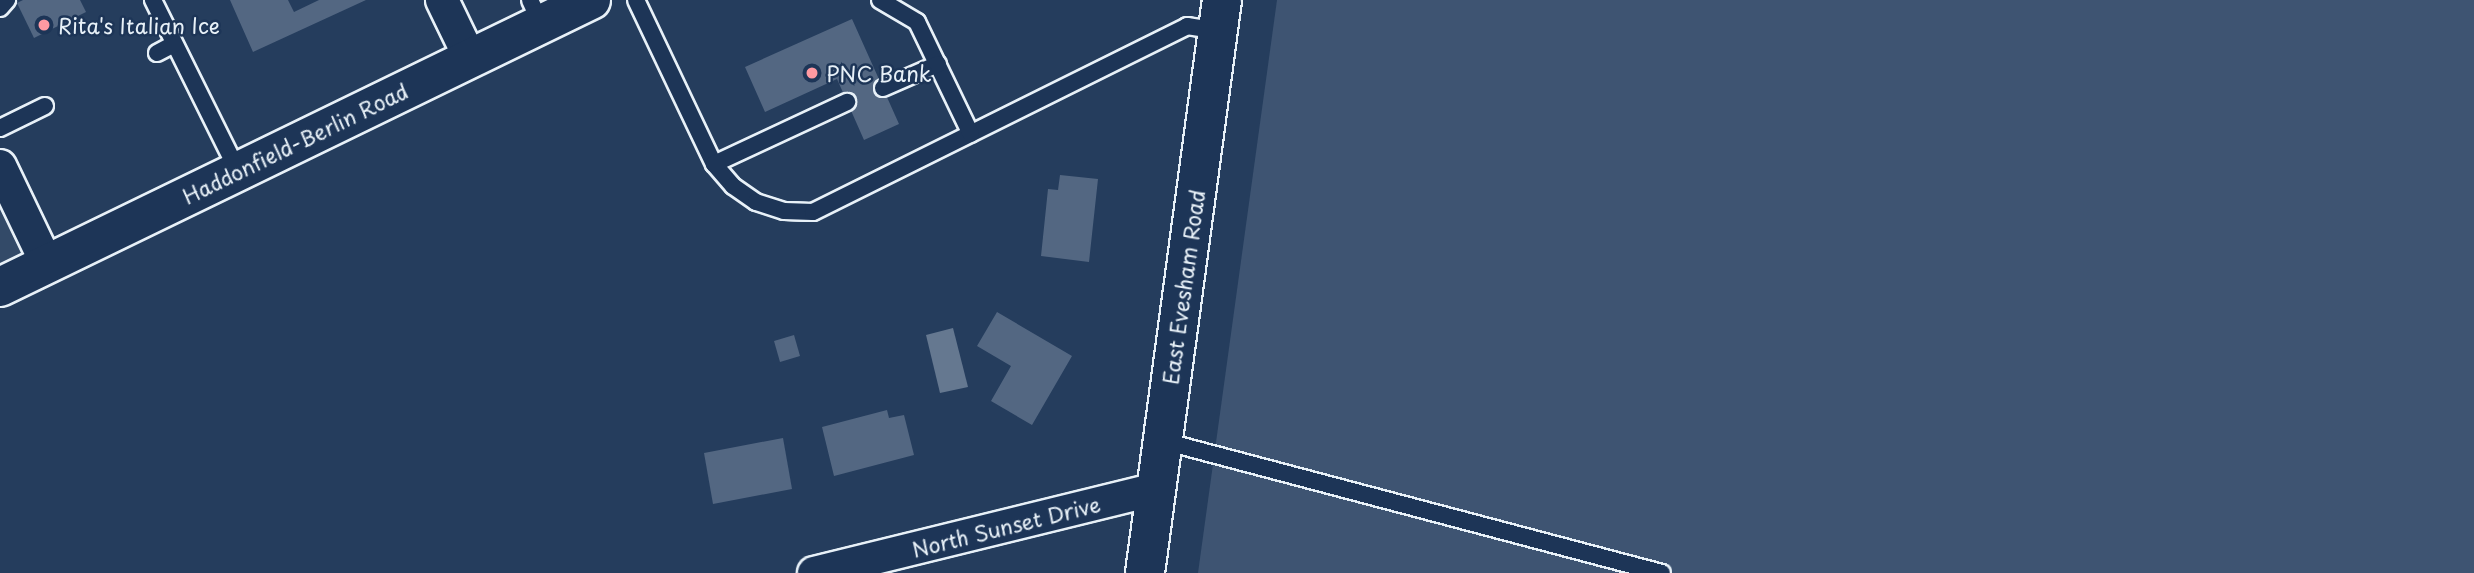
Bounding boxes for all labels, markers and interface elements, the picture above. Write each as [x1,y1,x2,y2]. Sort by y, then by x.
place label: Rita's Italian Ice [58,12,220,38]
marker: Rita's Italian Ice [36,17,52,33]
place label: PNC Bank [826,60,931,86]
marker: PNC Bank [804,65,820,81]
street label: Haddonfield-Berlin Road [178,77,412,209]
street label: East Evesham Road [1157,188,1209,386]
street label: North Sunset Drive [909,490,1103,562]

